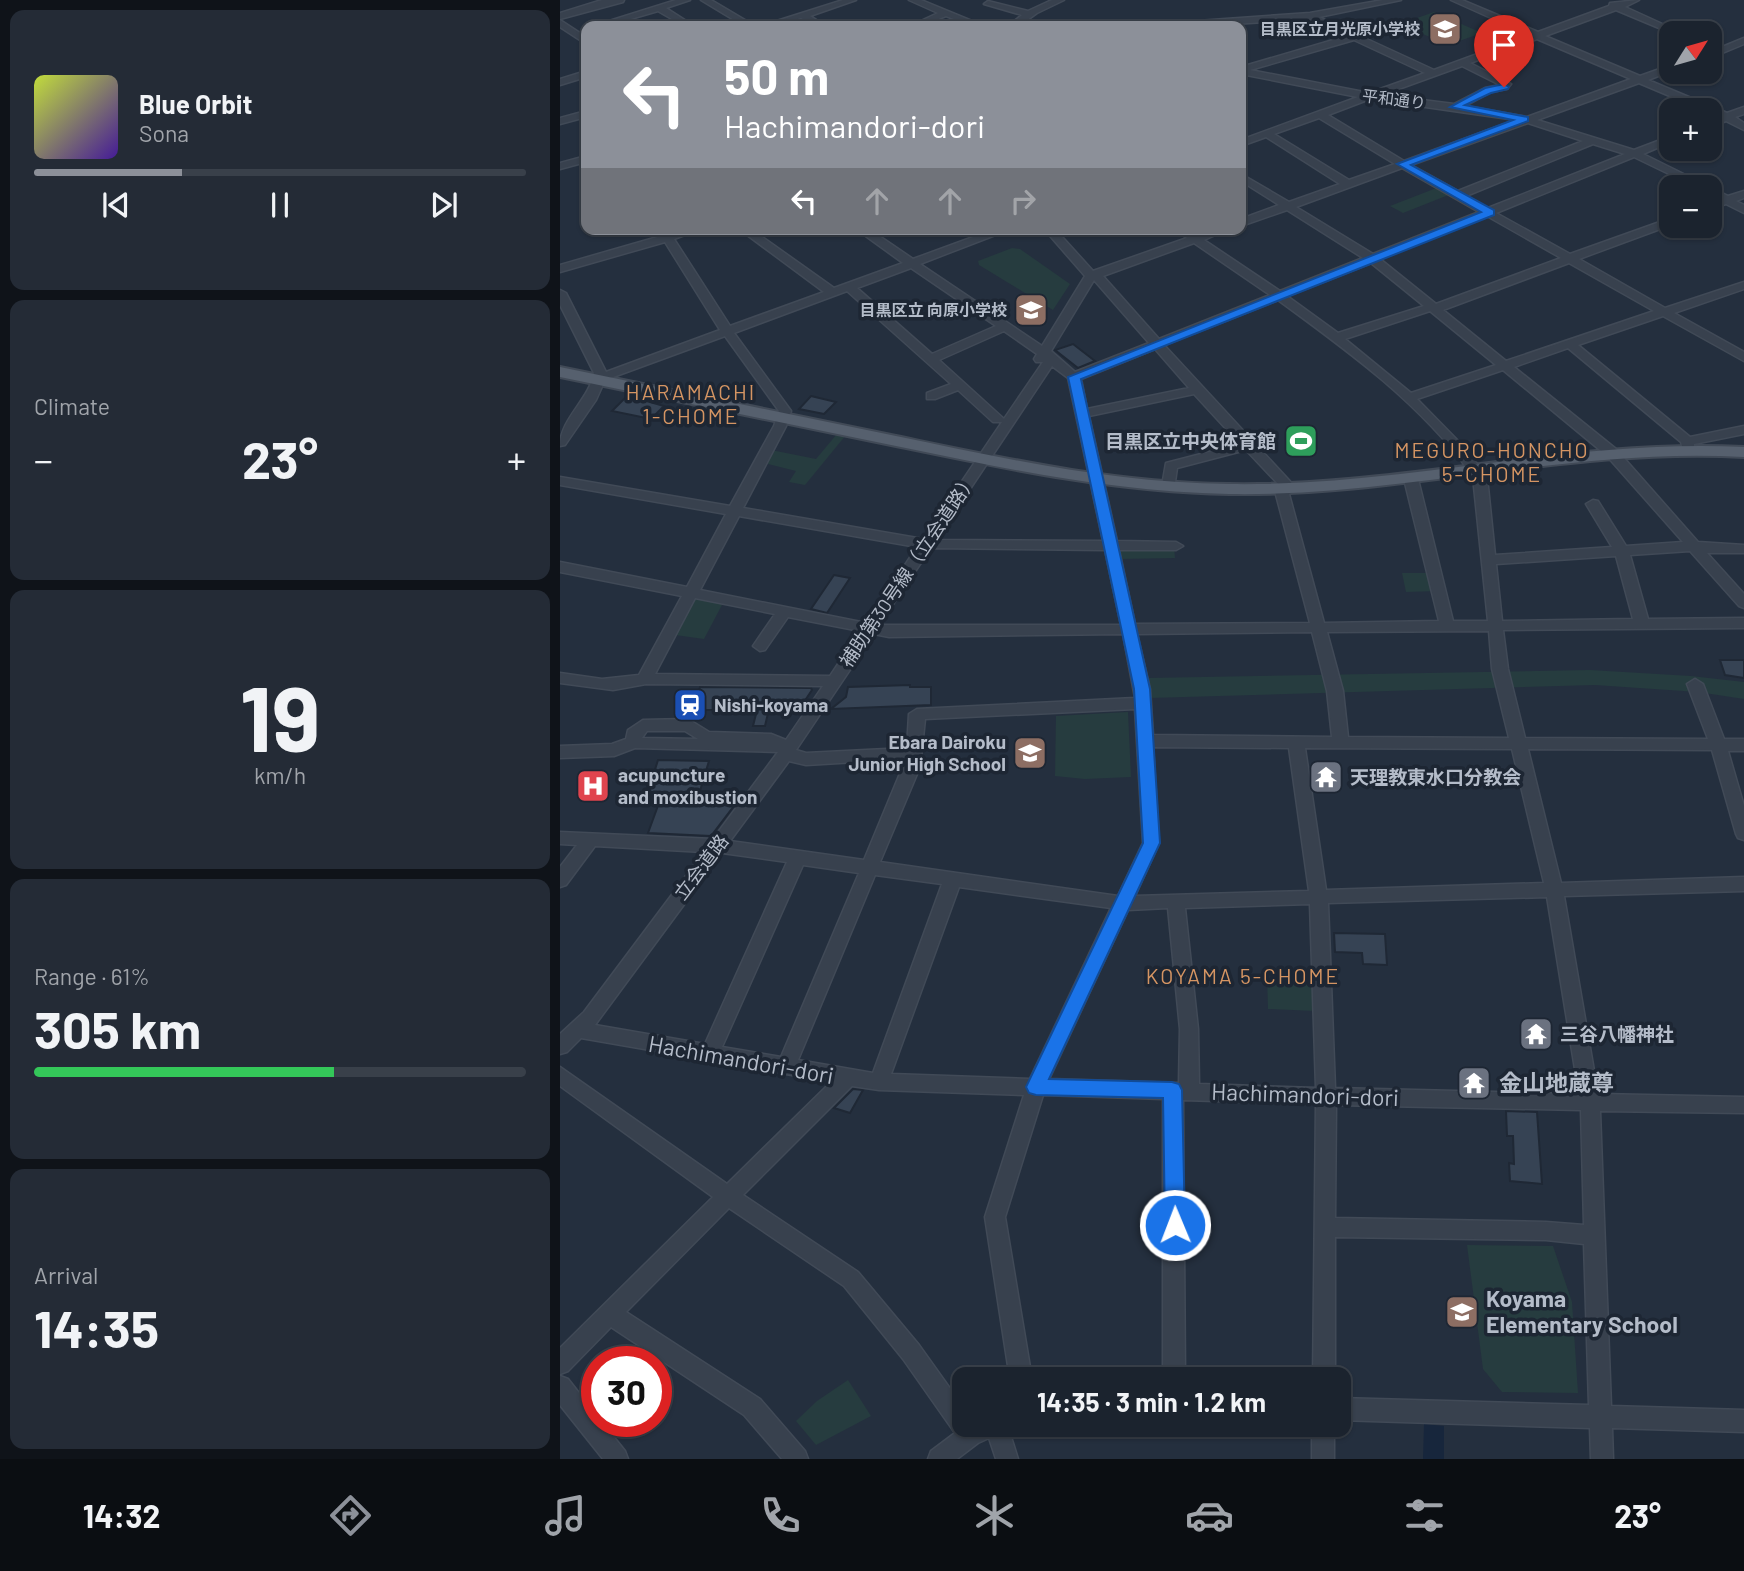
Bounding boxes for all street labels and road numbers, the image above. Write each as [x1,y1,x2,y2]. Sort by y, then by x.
street label: 平和通り [1361,85,1427,112]
street label: 補助第30号線（立会道路） [834,468,981,671]
street label: 立会道路 [669,829,733,904]
street label: Hachimandori-dori [646,1029,836,1089]
street label: Hachimandori-dori [1211,1077,1399,1111]

